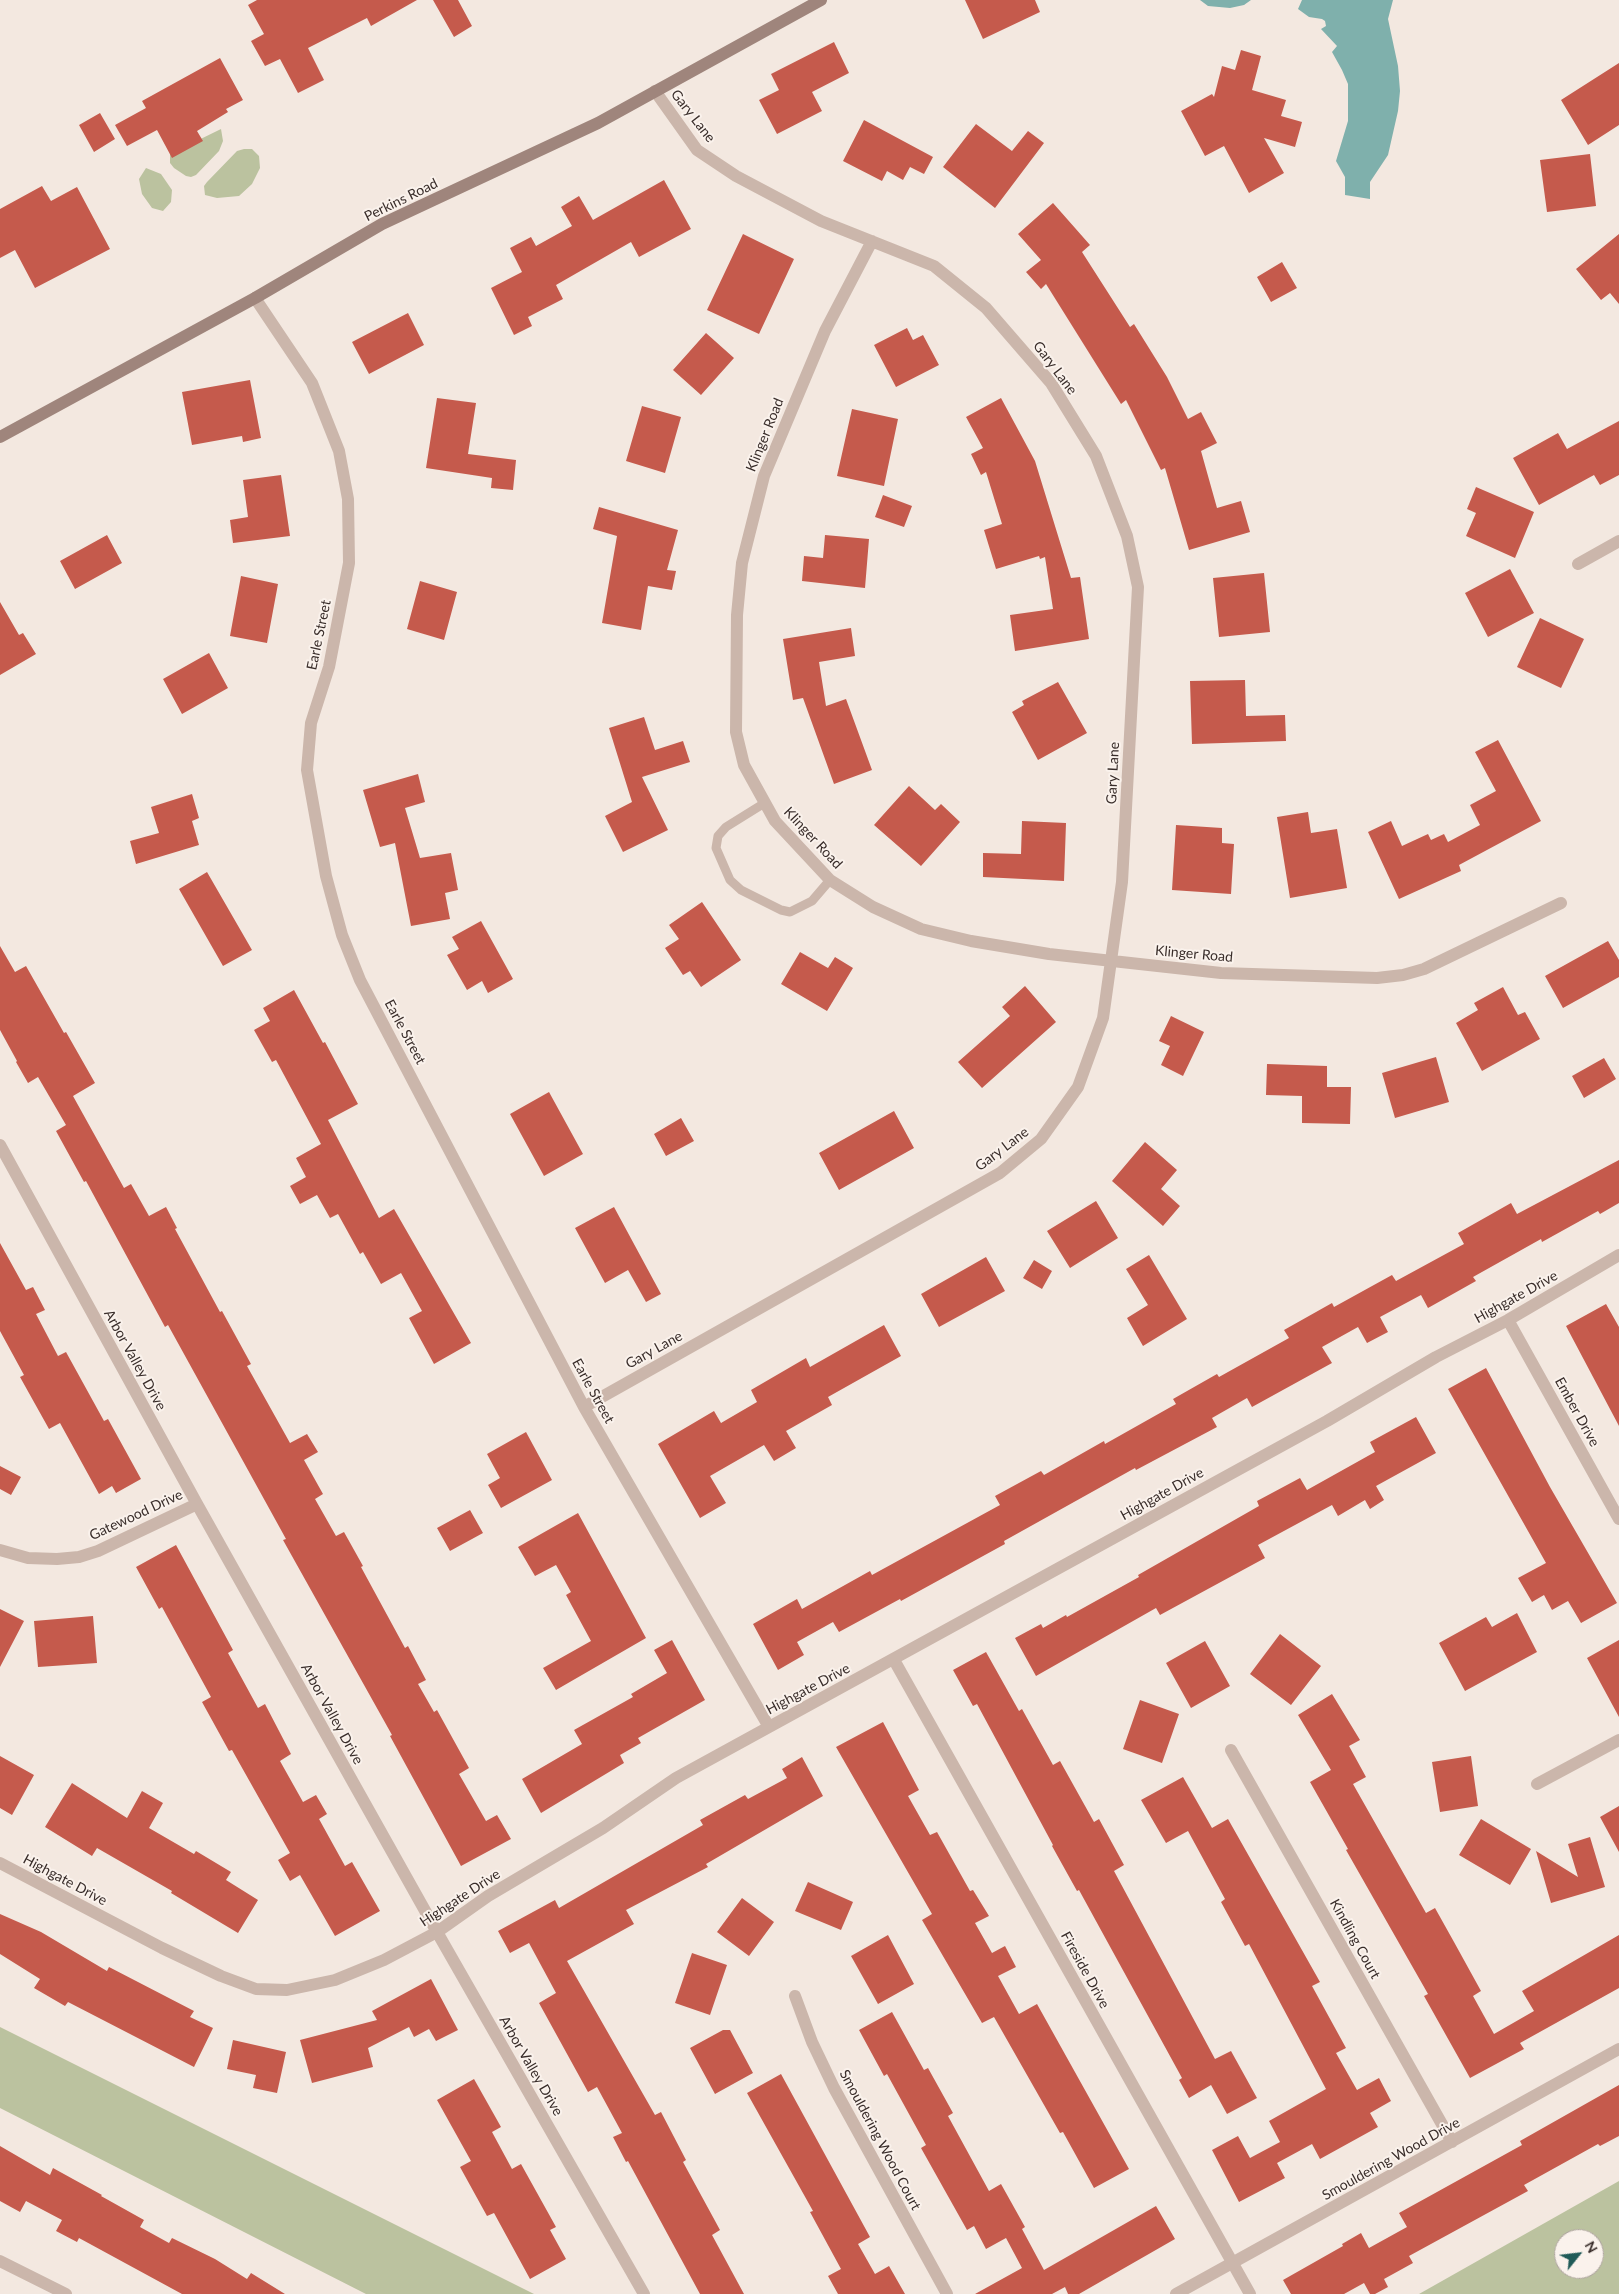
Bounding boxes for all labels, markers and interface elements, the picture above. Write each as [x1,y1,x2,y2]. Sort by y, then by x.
street label: Gary Lane [667,86,719,146]
street label: Perkins Road [362,175,440,225]
street label: Gary Lane [1030,338,1080,398]
street label: Klinger Road [743,396,787,474]
street label: Earle Street [303,598,335,672]
street label: Gary Lane [1103,741,1123,805]
street label: Klinger Road [780,804,846,872]
street label: Klinger Road [1154,942,1234,966]
street label: Earle Street [381,997,429,1067]
street label: Gary Lane [972,1124,1032,1174]
street label: Highgate Drive [1471,1267,1561,1327]
street label: Arbor Valley Drive [100,1307,170,1413]
street label: Gary Lane [623,1328,685,1372]
street label: Earle Street [568,1356,618,1426]
street label: Ember Drive [1551,1374,1603,1450]
street label: Highgate Drive [1117,1464,1207,1524]
street label: Gatewood Drive [87,1486,185,1544]
street label: Highgate Drive [763,1660,853,1718]
street label: Arbor Valley Drive [297,1661,367,1767]
street label: Highgate Drive [20,1851,110,1909]
street label: Highgate Drive [417,1866,503,1930]
street label: Kindling Court [1326,1896,1384,1982]
street label: Fireside Drive [1057,1929,1113,2011]
street label: Arbor Valley Drive [496,2013,566,2119]
street label: Smouldering Wood Court [836,2067,924,2213]
street label: Smouldering Wood Drive [1319,2114,1463,2204]
north arrow [1554,2229,1604,2279]
text: N [1582,2238,1602,2256]

